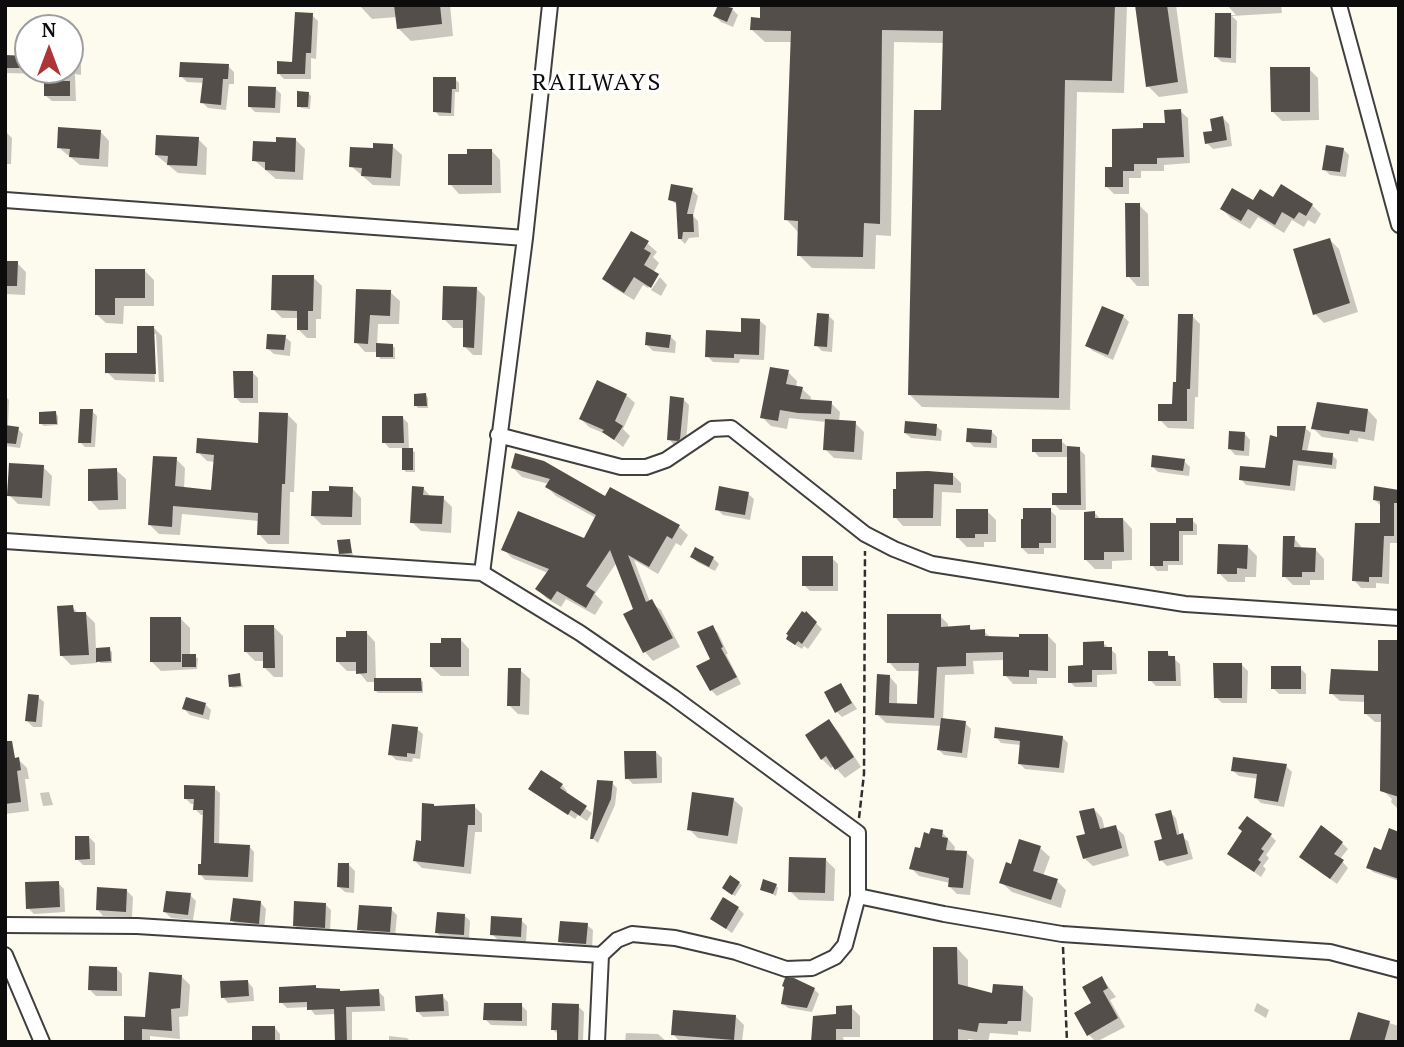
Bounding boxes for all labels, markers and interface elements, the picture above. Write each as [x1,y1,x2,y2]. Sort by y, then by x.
north arrow [14,14,84,84]
text: N [42,17,56,42]
district label: RAILWAYS [533,69,661,97]

